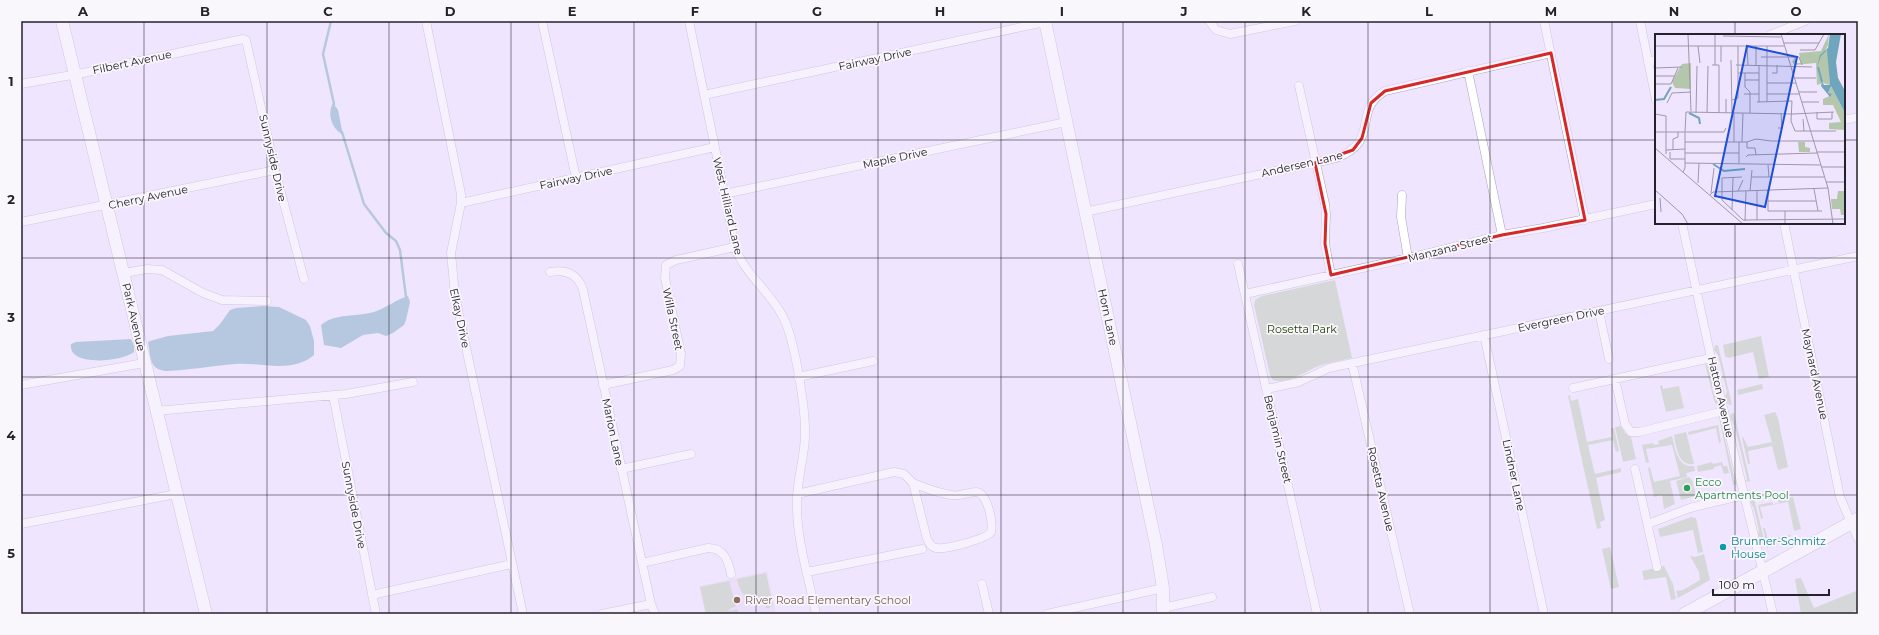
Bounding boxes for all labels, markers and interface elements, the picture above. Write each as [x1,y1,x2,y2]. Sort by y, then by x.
text: A [77,3,89,19]
text: B [200,3,210,19]
text: C [323,3,333,19]
text: D [445,3,456,19]
text: E [568,3,577,19]
text: F [691,3,699,19]
text: G [812,3,822,19]
text: H [935,3,945,19]
text: I [1060,3,1064,19]
text: J [1179,3,1188,19]
text: K [1301,3,1311,19]
text: L [1425,3,1433,19]
text: M [1545,3,1557,19]
text: N [1669,3,1679,19]
text: O [1791,3,1802,19]
inset map [1655,34,1845,224]
street label: Fairway Drive [837,44,913,74]
street label: Filbert Avenue [91,47,173,77]
text: 1 [8,73,14,89]
street label: Sunnyside Drive [256,113,290,203]
street label: Maple Drive [861,144,929,172]
street label: Andersen Lane [1260,148,1344,180]
street label: West Hilliard Lane [710,156,746,257]
street label: Fairway Drive [538,163,614,193]
street label: Cherry Avenue [107,182,189,212]
text: 2 [7,191,15,207]
street label: Manzana Street [1406,231,1494,265]
street label: Park Avenue [119,282,149,353]
street label: Willa Street [660,286,687,352]
street label: Elkay Drive [447,287,473,349]
street label: Horn Lane [1095,287,1121,347]
street label: Evergreen Drive [1516,303,1606,335]
text: 3 [6,309,15,325]
park label: Rosetta Park [1267,322,1337,336]
street label: Maynard Avenue [1799,327,1832,421]
street label: Hatton Avenue [1705,355,1737,439]
street label: Benjamin Street [1261,394,1295,485]
street label: Marion Lane [599,397,627,467]
text: 4 [7,427,16,443]
street label: Lindner Lane [1500,438,1528,512]
street label: Rosetta Avenue [1364,445,1398,533]
street label: Sunnyside Drive [339,460,369,550]
place label: Ecco Apartments Pool [1695,475,1789,502]
marker: Ecco Apartments Pool [1682,483,1692,493]
place label: Brunner-Schmitz House [1731,534,1826,561]
marker: Brunner-Schmitz House [1718,542,1728,552]
text: 5 [7,545,15,561]
scale bar [1713,571,1829,597]
text: 100 m [1719,577,1755,592]
place label: River Road Elementary School [745,593,911,607]
marker: River Road Elementary School [732,595,742,605]

